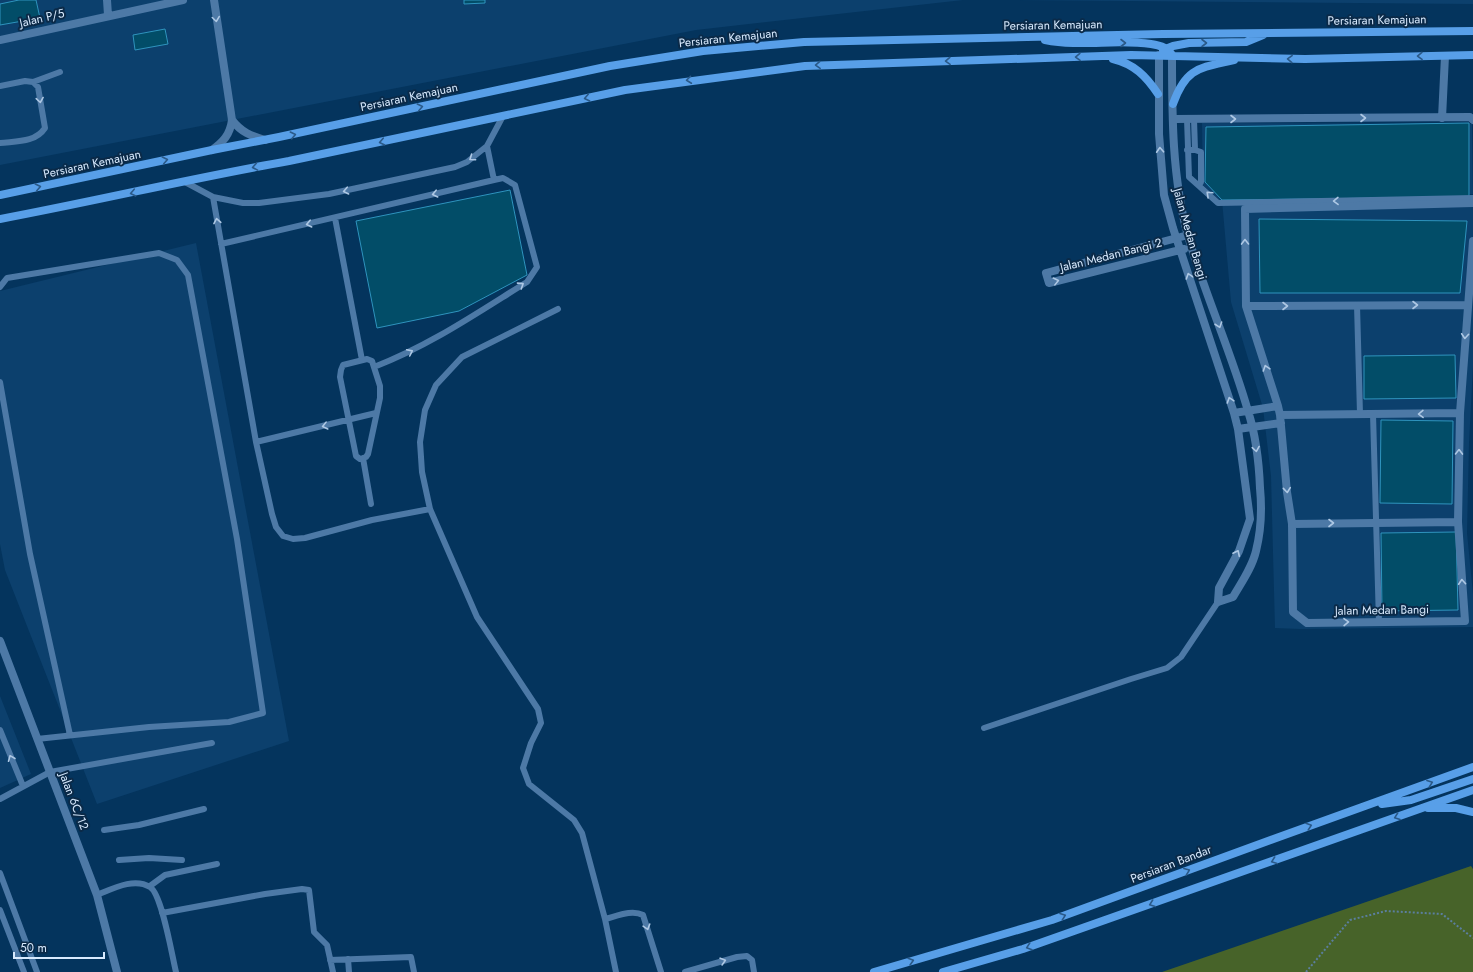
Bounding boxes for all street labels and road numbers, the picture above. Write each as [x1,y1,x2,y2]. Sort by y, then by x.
street label: Jalan P/5 [16,4,67,32]
street label: Persiaran Kemajuan [1327,10,1427,30]
street label: Persiaran Kemajuan [1003,15,1103,35]
street label: Persiaran Kemajuan [678,24,778,52]
street label: Persiaran Kemajuan [359,78,459,116]
street label: Persiaran Kemajuan [42,145,142,183]
street label: Jalan Medan Bangi [1168,184,1212,282]
street label: Jalan Medan Bangi 2 [1056,234,1164,277]
street label: Jalan Medan Bangi [1333,600,1429,620]
street label: Jalan 6C/12 [54,768,93,833]
street label: Persiaran Bandar [1128,840,1215,888]

